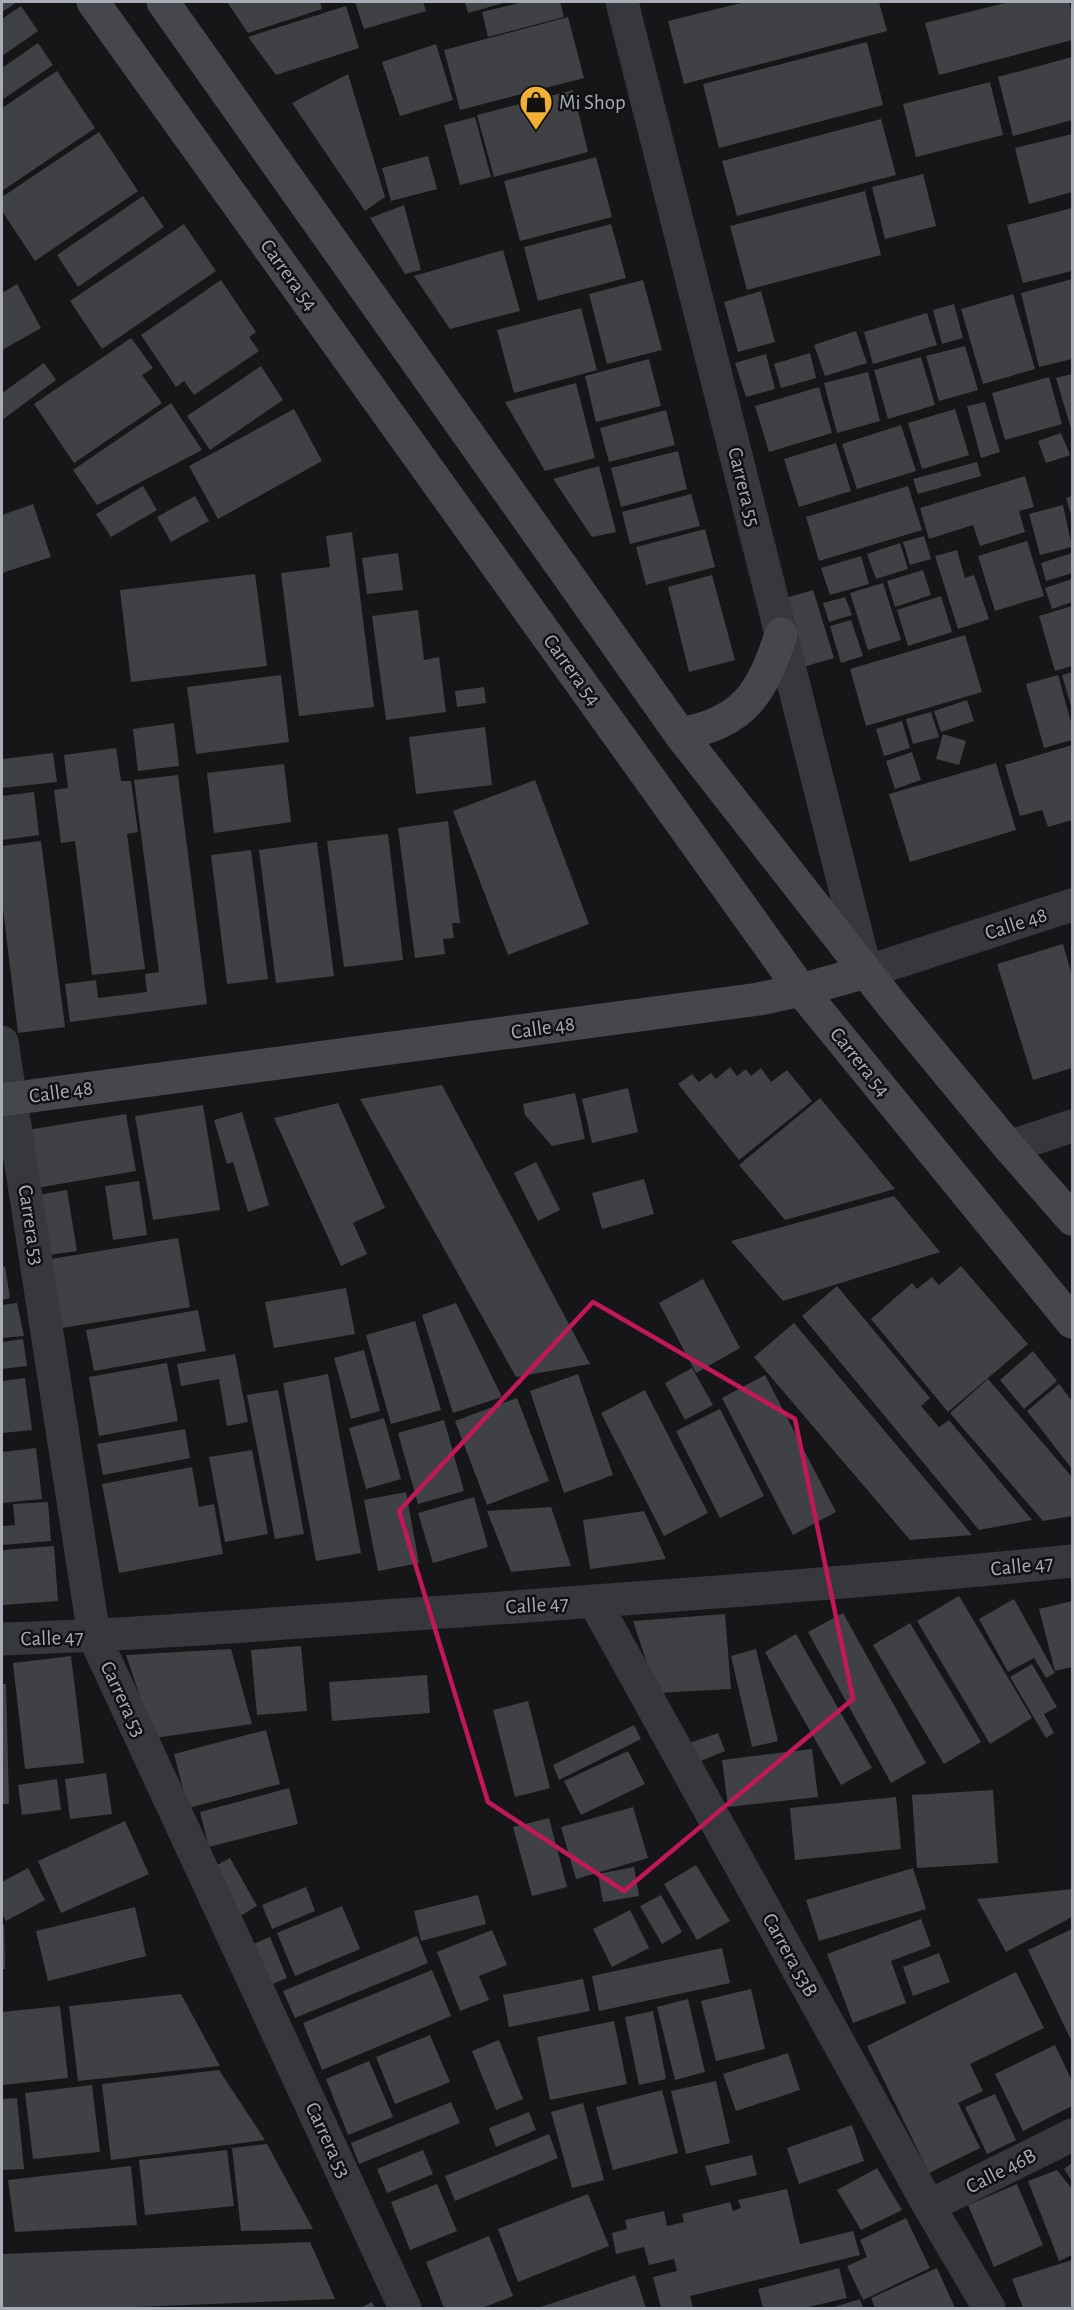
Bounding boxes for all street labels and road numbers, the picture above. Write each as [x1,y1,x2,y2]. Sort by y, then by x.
street label: Carrera 54 [256,236,322,314]
street label: Carrera 55 [724,445,764,529]
street label: Carrera 54 [539,631,605,709]
street label: Calle 48 [982,904,1050,944]
street label: Calle 48 [510,1013,576,1043]
street label: Carrera 54 [826,1023,894,1101]
street label: Calle 48 [28,1077,94,1107]
street label: Carrera 53 [14,1183,48,1267]
street label: Calle 47 [990,1552,1055,1580]
street label: Calle 47 [505,1592,569,1618]
street label: Calle 47 [20,1626,84,1650]
street label: Carrera 53 [96,1658,150,1740]
street label: Carrera 53B [758,1910,822,2000]
street label: Carrera 53 [301,2099,355,2181]
street label: Calle 46B [963,2145,1039,2197]

